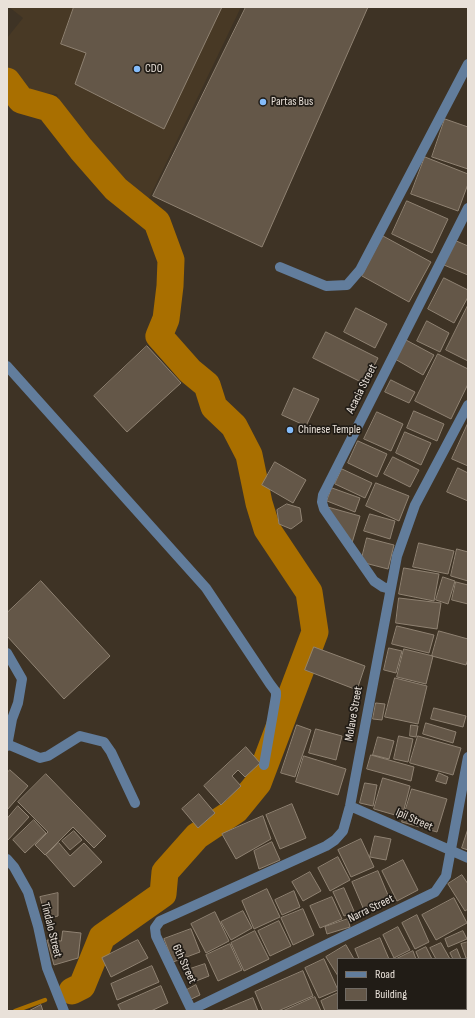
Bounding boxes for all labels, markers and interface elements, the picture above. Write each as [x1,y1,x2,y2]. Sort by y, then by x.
place label: CDO [145,62,163,76]
marker: CDO [132,64,142,74]
place label: Partas Bus [271,95,313,109]
marker: Partas Bus [258,97,268,107]
street label: Acacia Street [343,362,381,416]
place label: Chinese Temple [298,423,361,437]
marker: Chinese Temple [285,425,295,435]
street label: Molave Street [342,685,366,743]
street label: Ipil Street [393,805,435,835]
street label: Narra Street [346,892,396,926]
street label: Tindalo Street [37,901,65,959]
street label: 6th Street [169,942,199,986]
legend [337,958,467,1010]
text: Road [375,967,395,982]
text: Building [375,987,407,1002]

